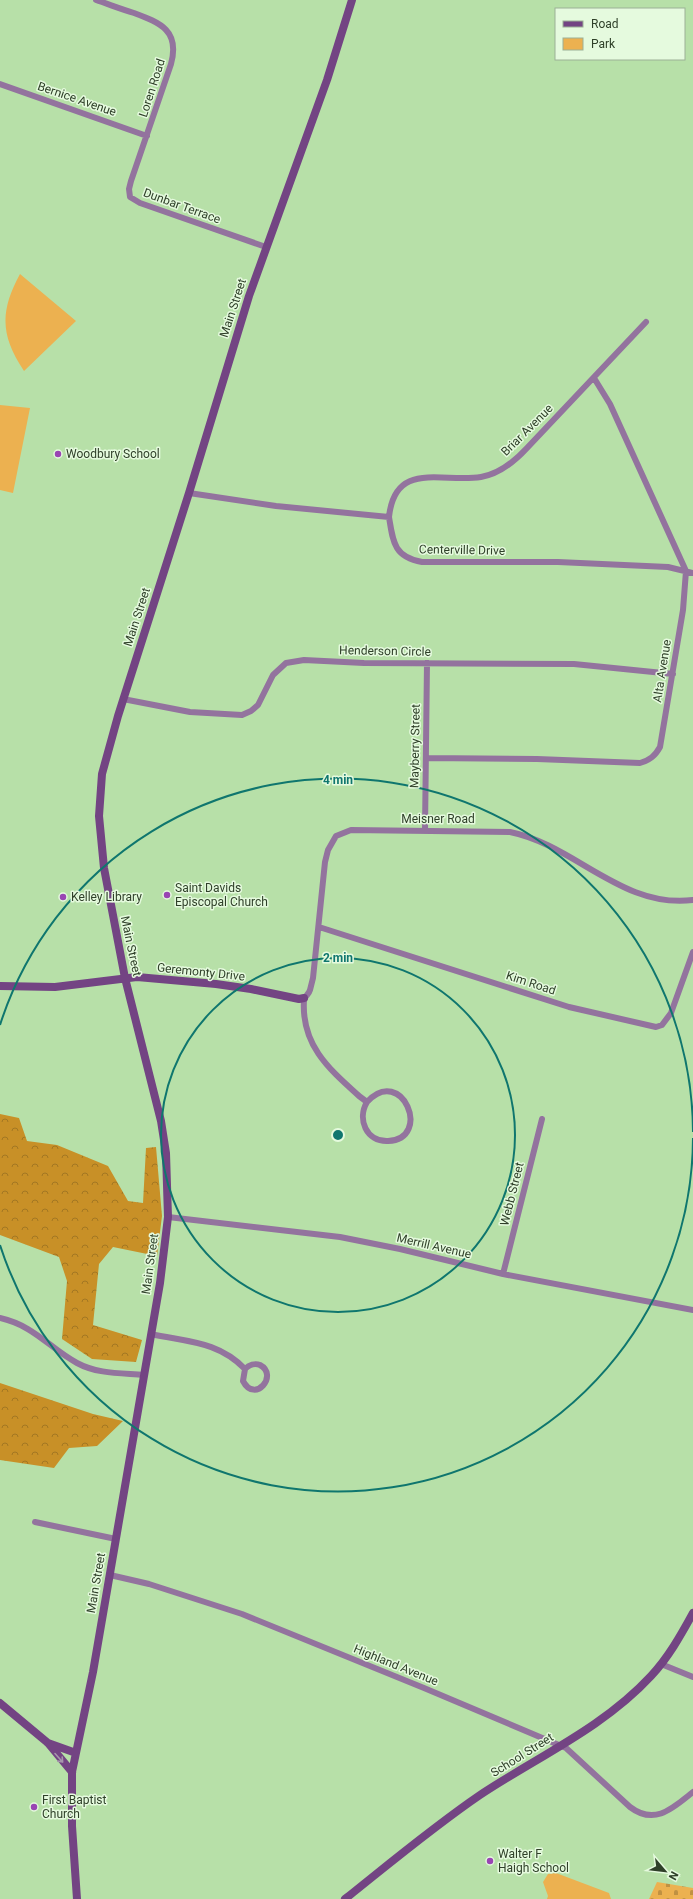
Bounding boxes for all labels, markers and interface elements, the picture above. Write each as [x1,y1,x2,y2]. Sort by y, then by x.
legend [555,8,685,60]
text: Road [591,17,619,31]
text: Park [591,37,616,51]
street label: Loren Road [136,57,168,119]
street label: Bernice Avenue [36,79,118,119]
street label: Dunbar Terrace [141,186,223,226]
street label: Main Street [217,277,249,339]
street label: Briar Avenue [498,401,556,459]
place label: Woodbury School [66,447,160,461]
marker: Woodbury School [53,449,63,459]
street label: Centerville Drive [419,542,505,558]
street label: Main Street [121,586,153,648]
street label: Alta Avenue [650,639,674,703]
street label: Henderson Circle [339,643,431,659]
street label: Mayberry Street [407,704,423,788]
text: 4 min [323,773,353,787]
street label: Meisner Road [401,812,475,826]
place label: Saint Davids Episcopal Church [175,881,268,909]
place label: Kelley Library [71,890,142,904]
marker: Saint Davids Episcopal Church [162,890,172,900]
marker: Kelley Library [58,892,68,902]
street label: Main Street [118,915,144,977]
text: 2 min [323,951,353,965]
street label: Geremonty Drive [156,960,246,984]
street label: Kim Road [504,968,558,998]
centre of rings [331,1128,345,1142]
street label: Webb Street [497,1161,527,1227]
street label: Merrill Avenue [395,1231,473,1261]
street label: Main Street [139,1233,161,1295]
street label: Main Street [84,1552,108,1614]
street label: Highland Avenue [352,1642,440,1688]
street label: School Street [488,1730,556,1780]
one-way arrow [54,1753,64,1763]
place label: First Baptist Church [42,1793,106,1821]
marker: First Baptist Church [29,1802,39,1812]
place label: Walter F Haigh School [498,1847,569,1875]
north arrow [645,1851,685,1891]
marker: Walter F Haigh School [485,1856,495,1866]
text: N [666,1869,681,1882]

